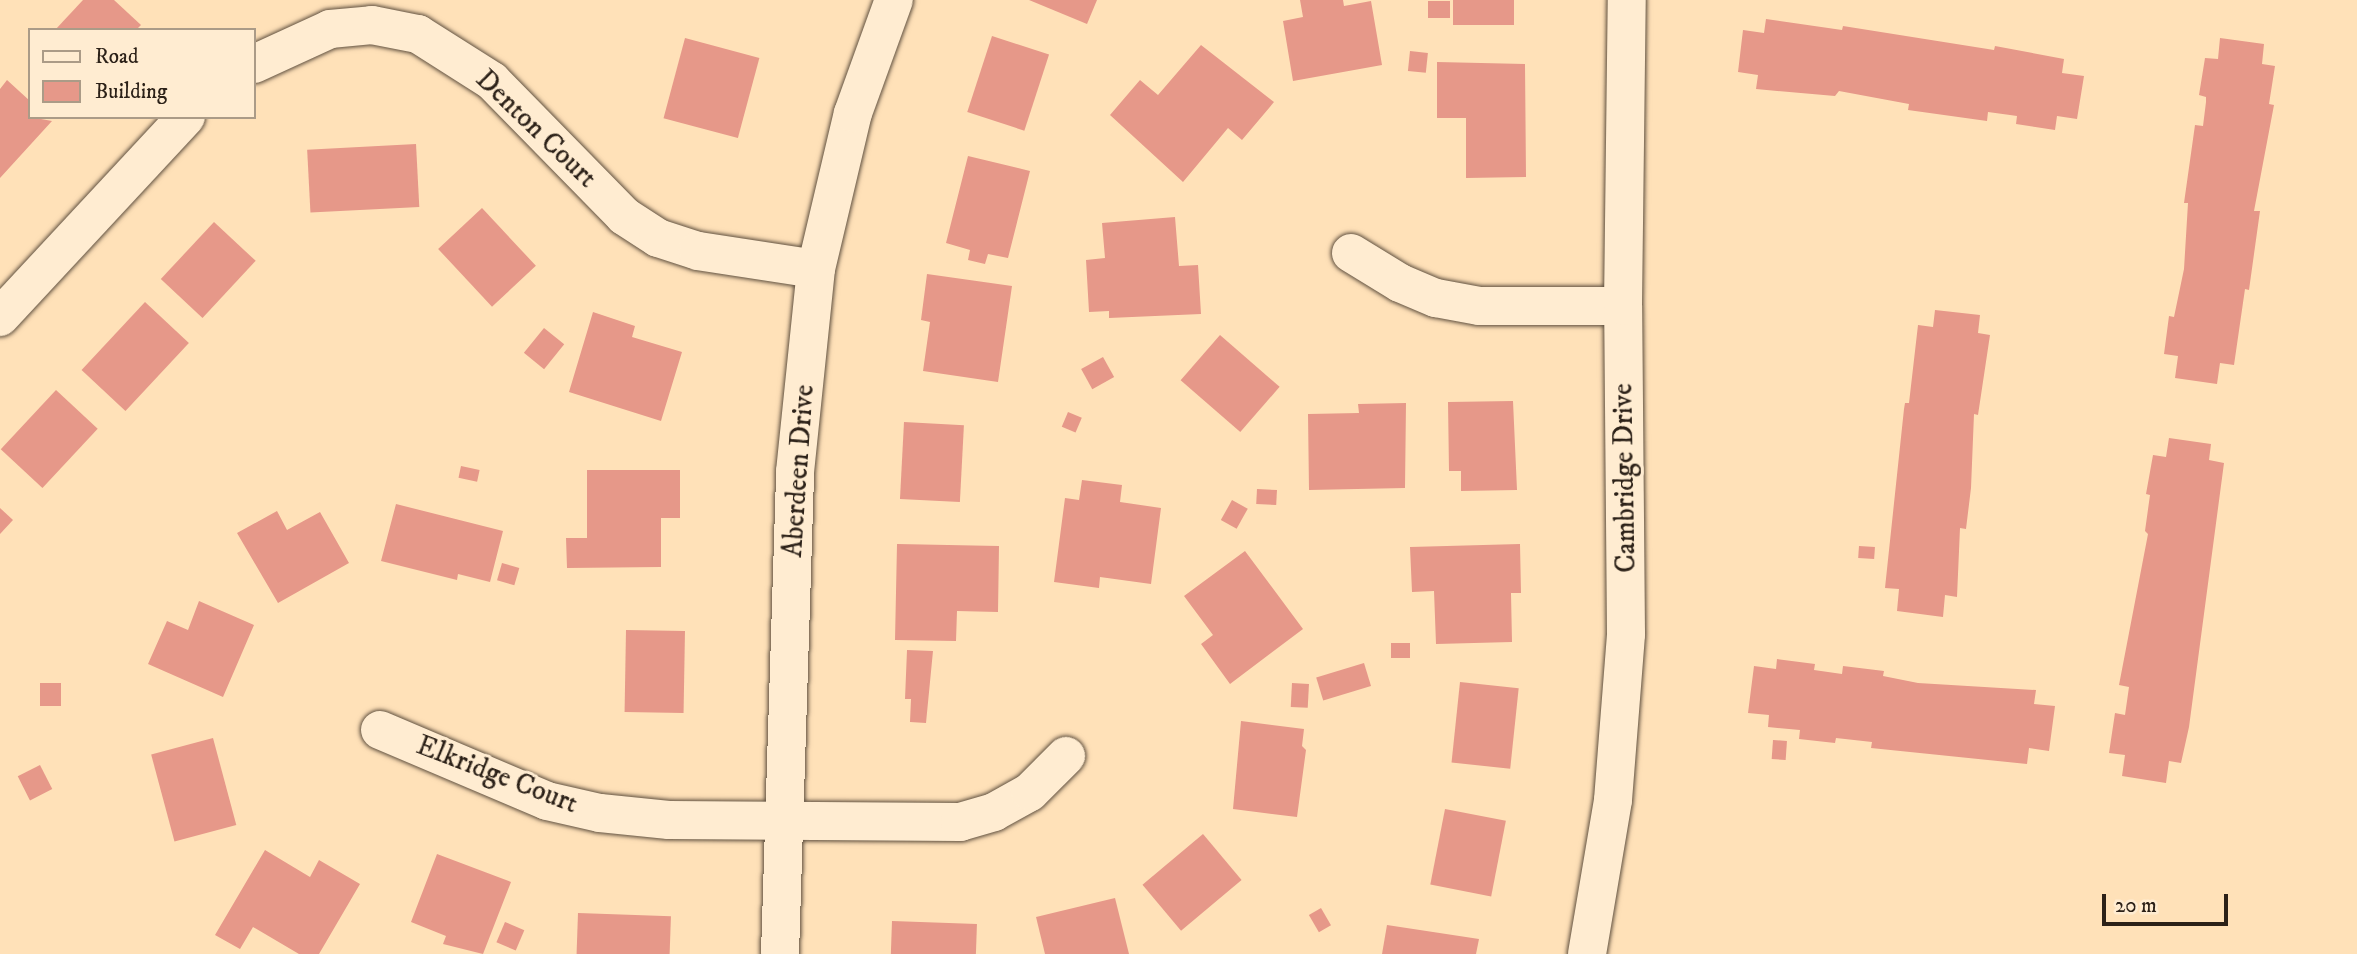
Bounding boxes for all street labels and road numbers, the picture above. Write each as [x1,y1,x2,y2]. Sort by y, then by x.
street label: Denton Court [468,63,604,195]
street label: Cambridge Drive [1607,383,1643,573]
street label: Aberdeen Drive [776,384,822,558]
street label: Elkridge Court [412,729,582,821]

